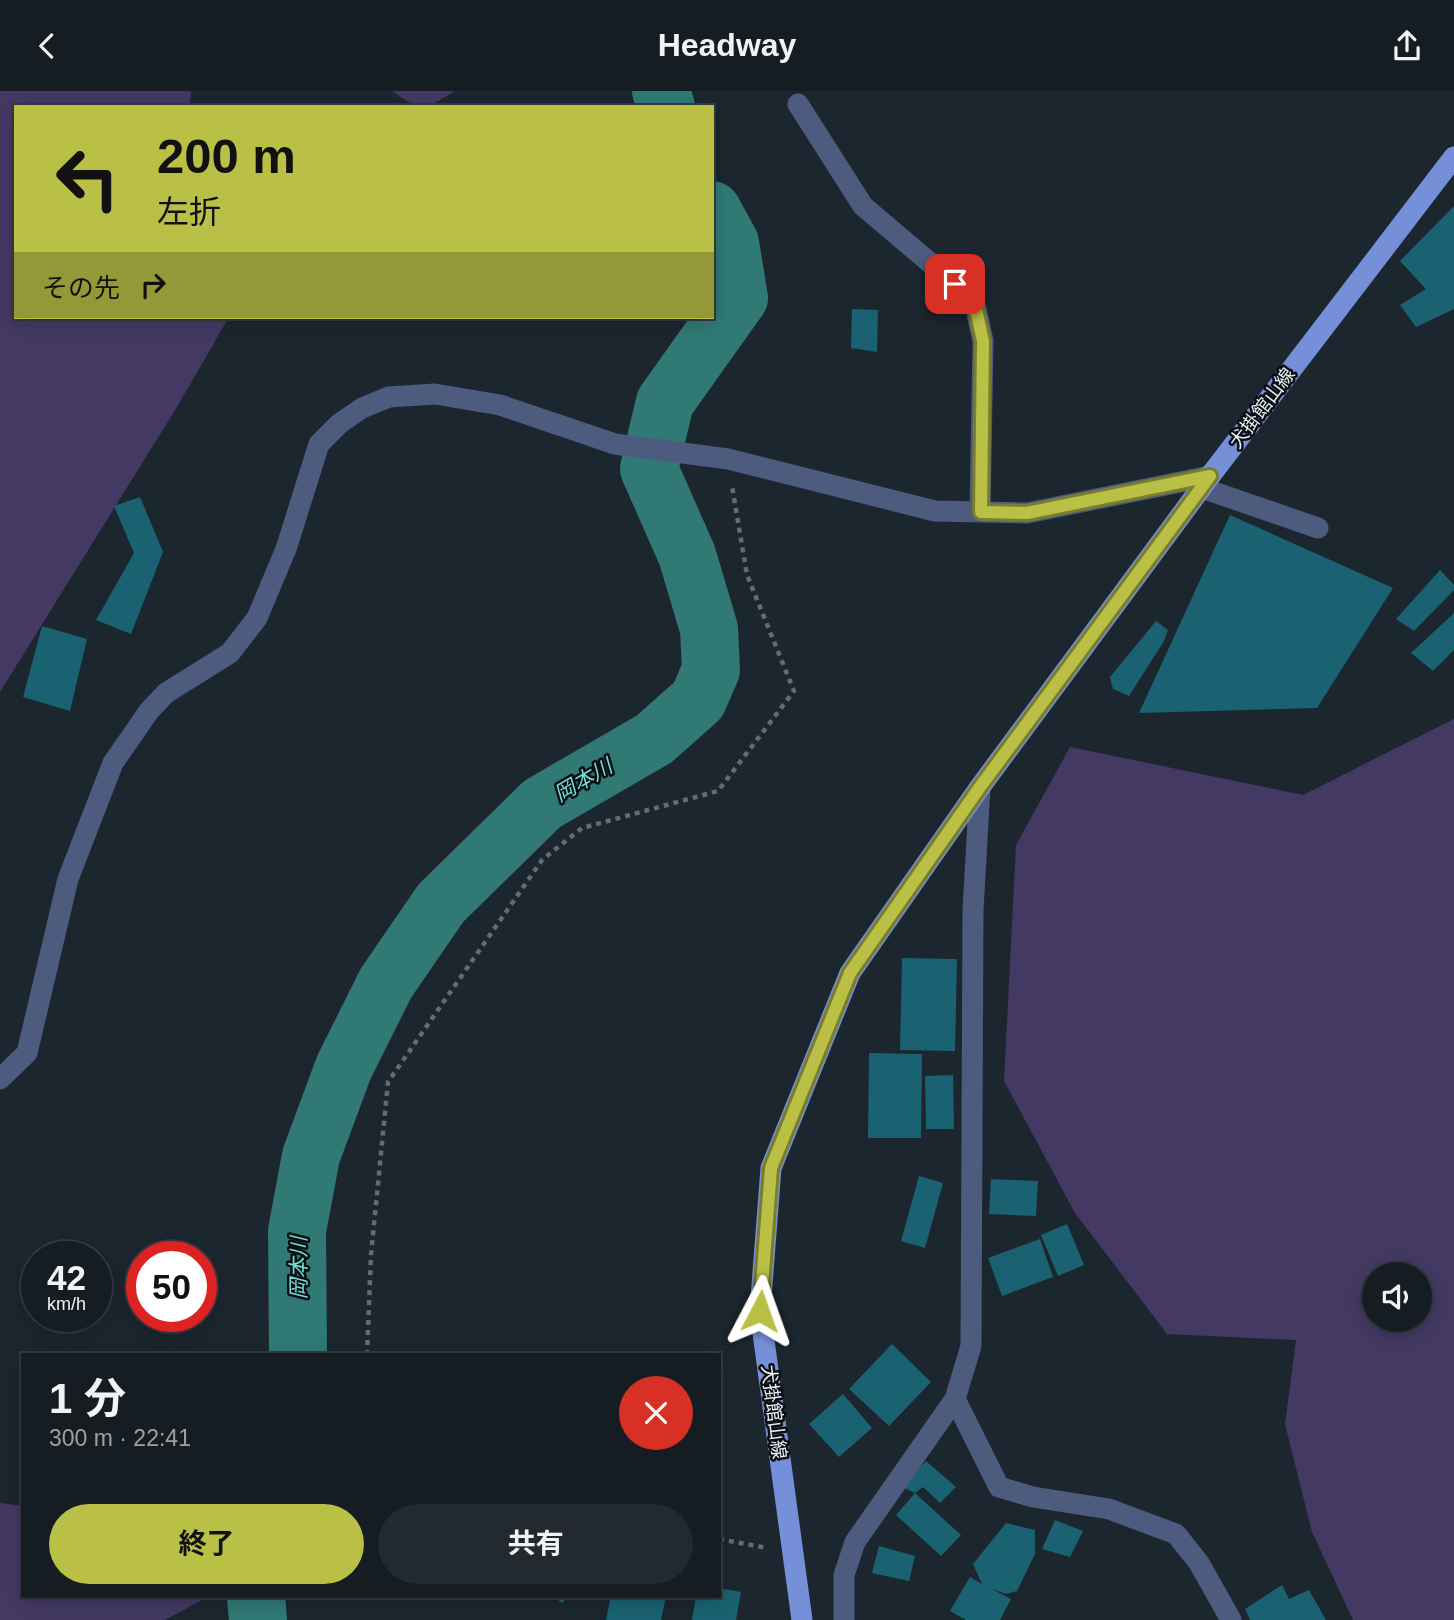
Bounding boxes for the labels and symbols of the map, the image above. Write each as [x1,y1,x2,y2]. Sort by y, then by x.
pin [925,254,985,314]
street label: 犬掛館山線 [1225,364,1299,452]
water label: 岡本川 [550,753,618,806]
water label: 岡本川 [287,1235,310,1300]
speed limit sign: 50 [126,1241,217,1332]
position arrow [723,1274,797,1348]
street label: 犬掛館山線 [758,1364,790,1460]

